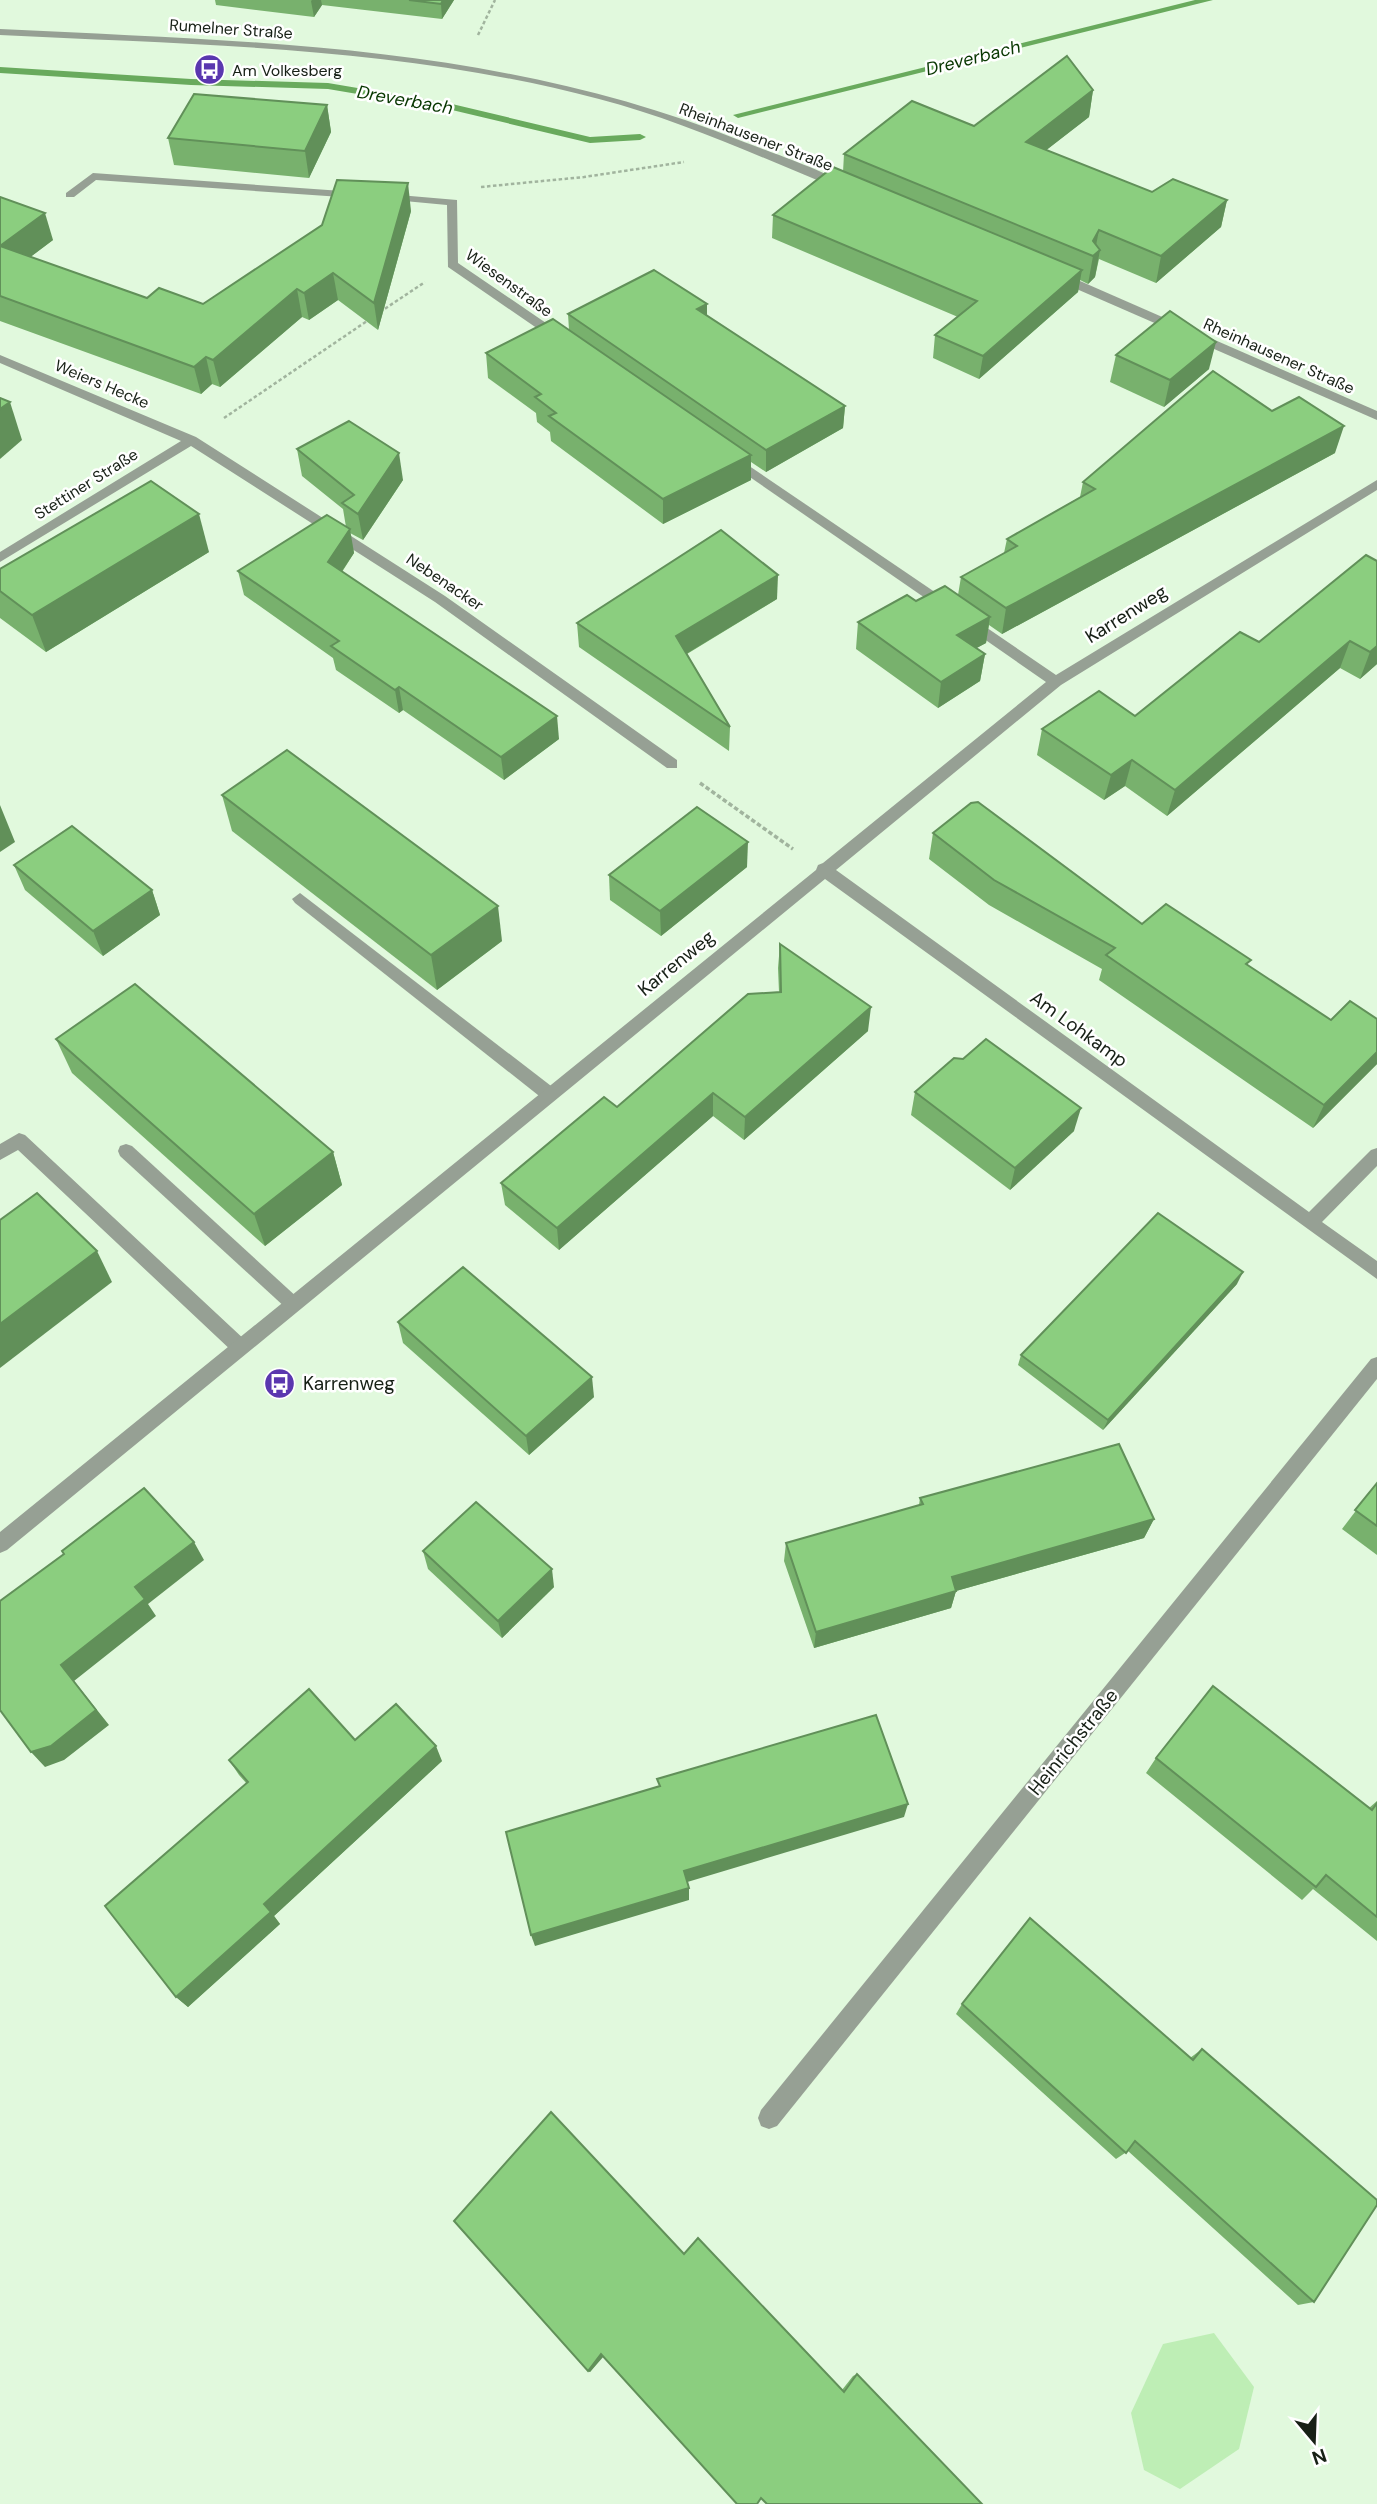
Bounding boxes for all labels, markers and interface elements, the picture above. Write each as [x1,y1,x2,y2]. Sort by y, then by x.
street label: Rumelner Straße [169,14,293,44]
water label: Dreverbach [923,35,1023,81]
bus stop icon: Am Volkesberg [192,53,226,87]
place label: Am Volkesberg [232,60,342,81]
water label: Dreverbach [355,80,455,120]
street label: Rheinhausener Straße [676,98,836,176]
street label: Wiesenstraße [461,244,557,322]
street label: Rheinhausener Straße [1200,313,1358,399]
street label: Weiers Hecke [52,355,152,413]
street label: Stettiner Straße [30,444,142,524]
street label: Nebenacker [402,548,488,616]
street label: Karrenweg [1080,579,1172,649]
street label: Karrenweg [632,924,720,1002]
street label: Am Lohkamp [1025,985,1133,1073]
bus stop icon: Karrenweg [263,1366,297,1400]
place label: Karrenweg [303,1371,395,1396]
street label: Heinrichstraße [1023,1684,1123,1800]
north arrow [1279,2406,1349,2476]
text: N [1309,2443,1330,2471]

